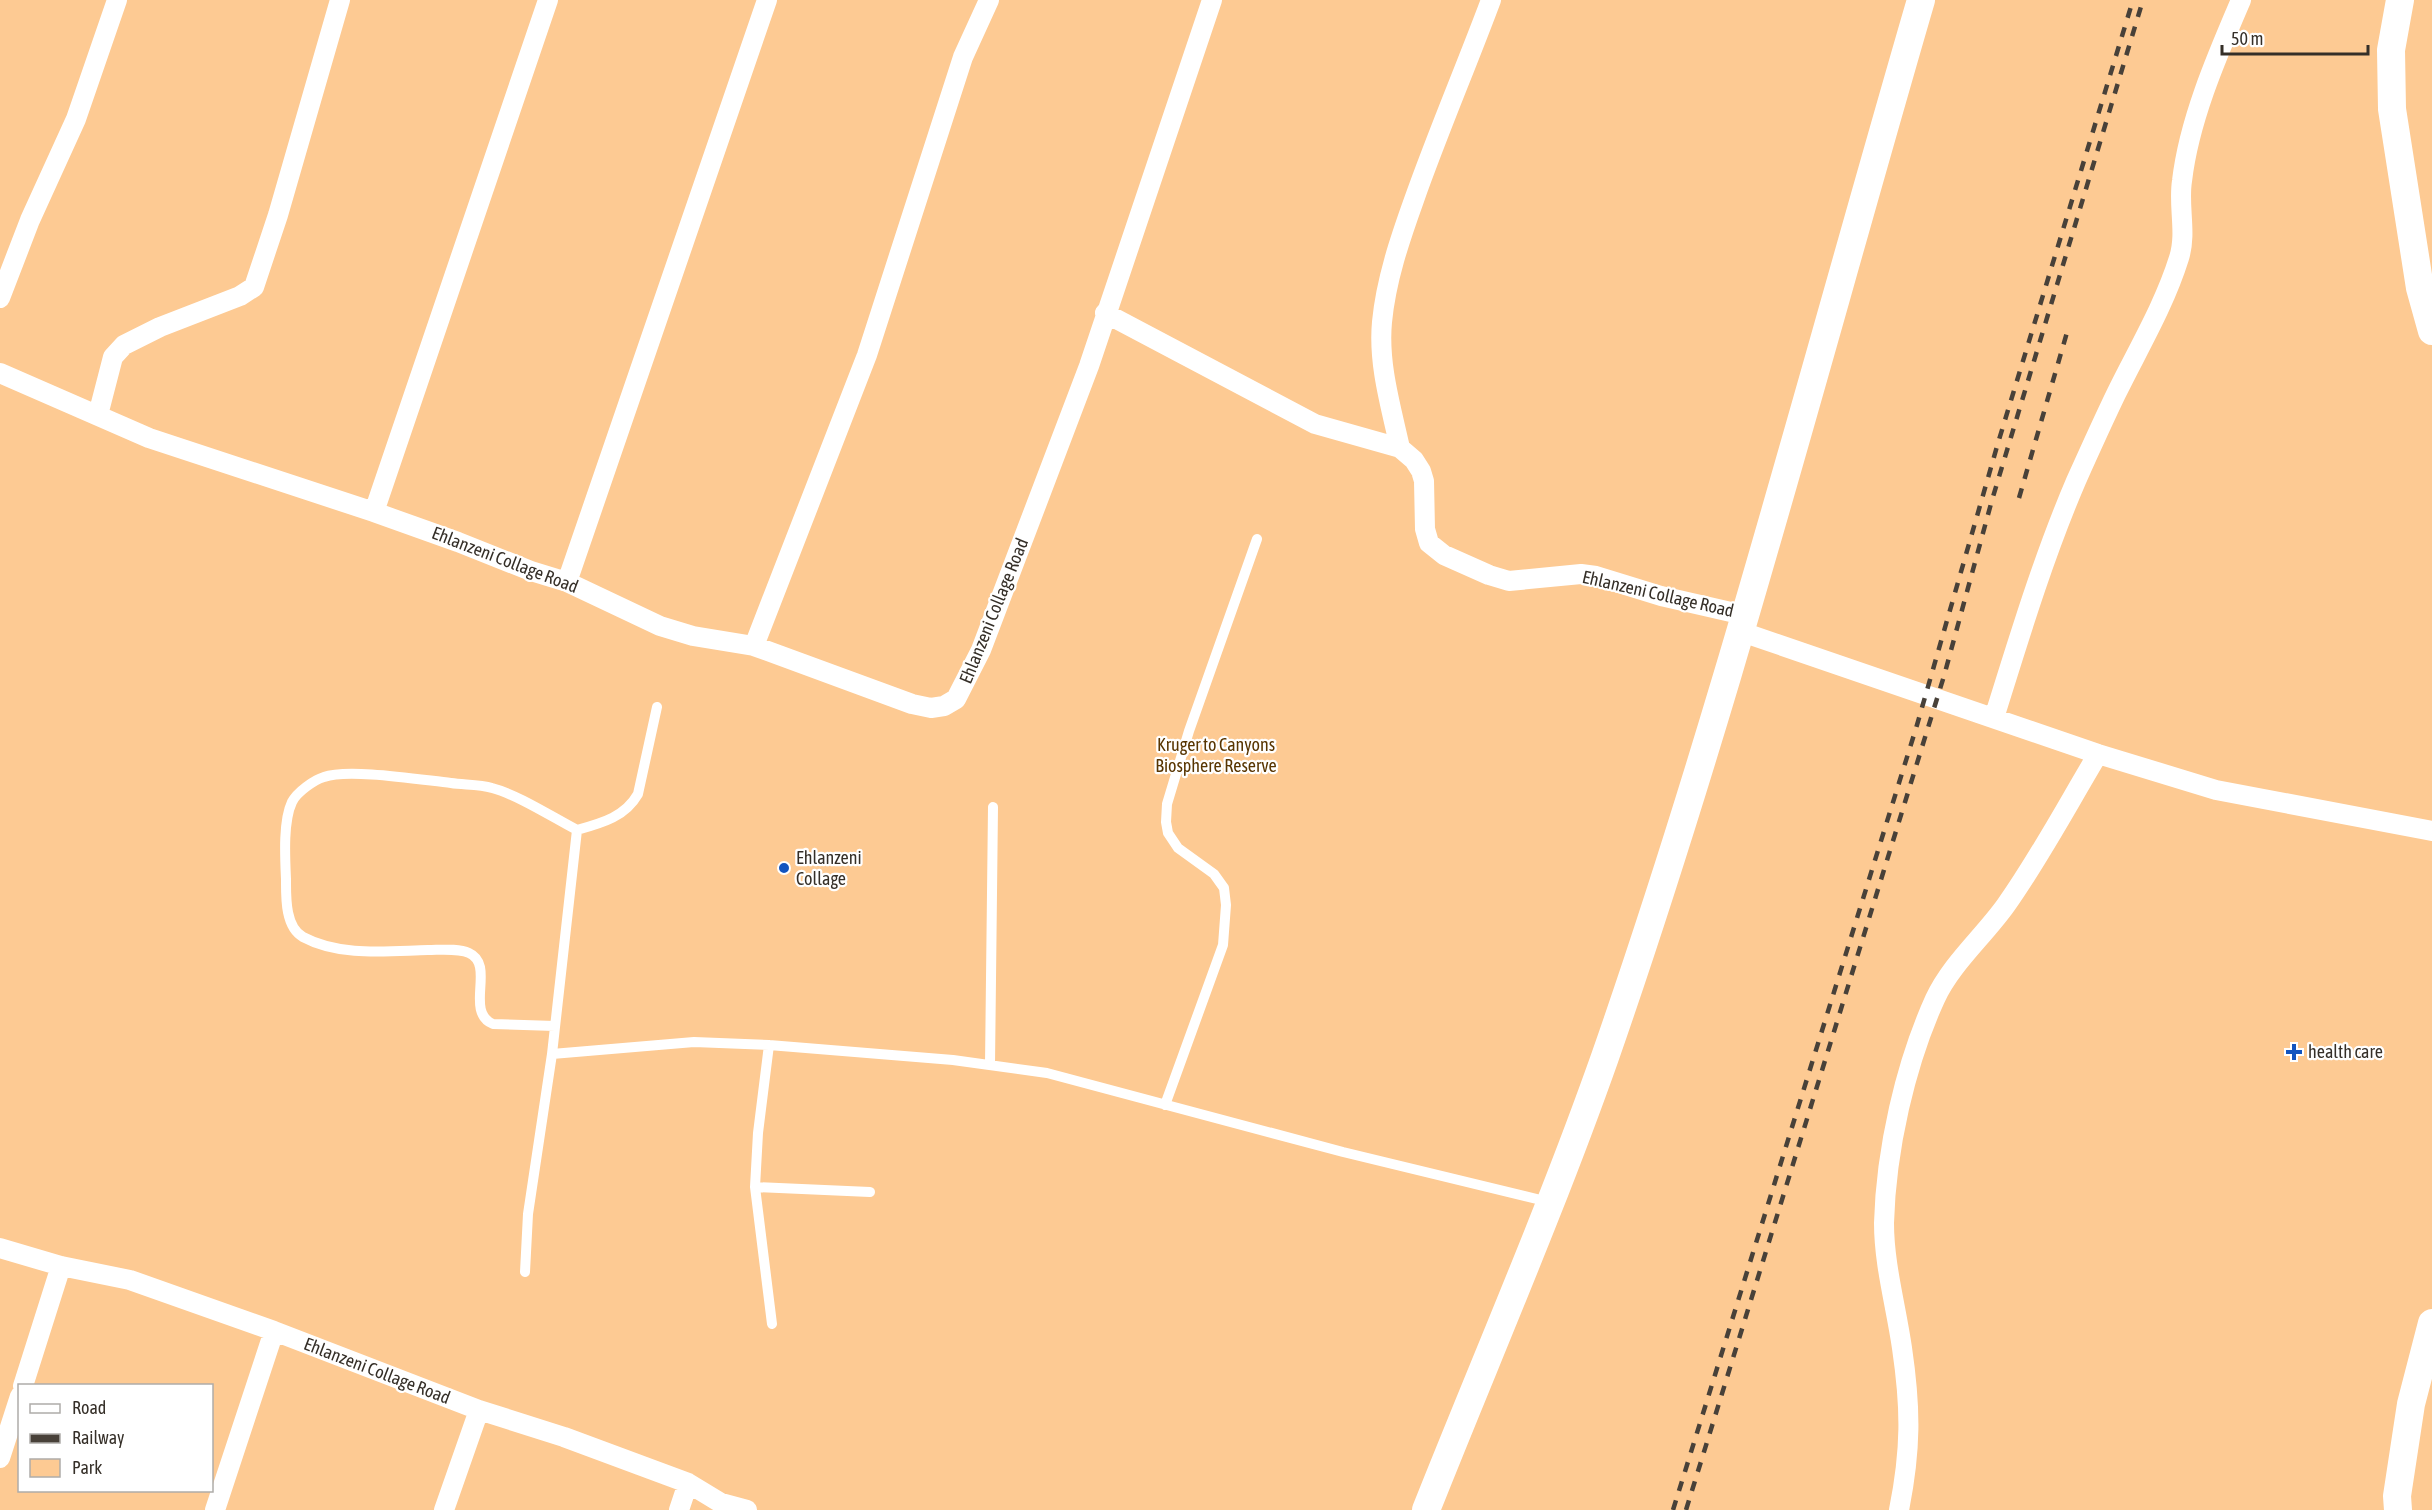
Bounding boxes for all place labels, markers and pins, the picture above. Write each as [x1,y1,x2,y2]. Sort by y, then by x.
place label: Ehlanzeni Collage [796,847,862,889]
marker: Ehlanzeni Collage [777,861,791,875]
place label: health care [2308,1041,2383,1062]
marker: health care [2285,1043,2303,1061]

